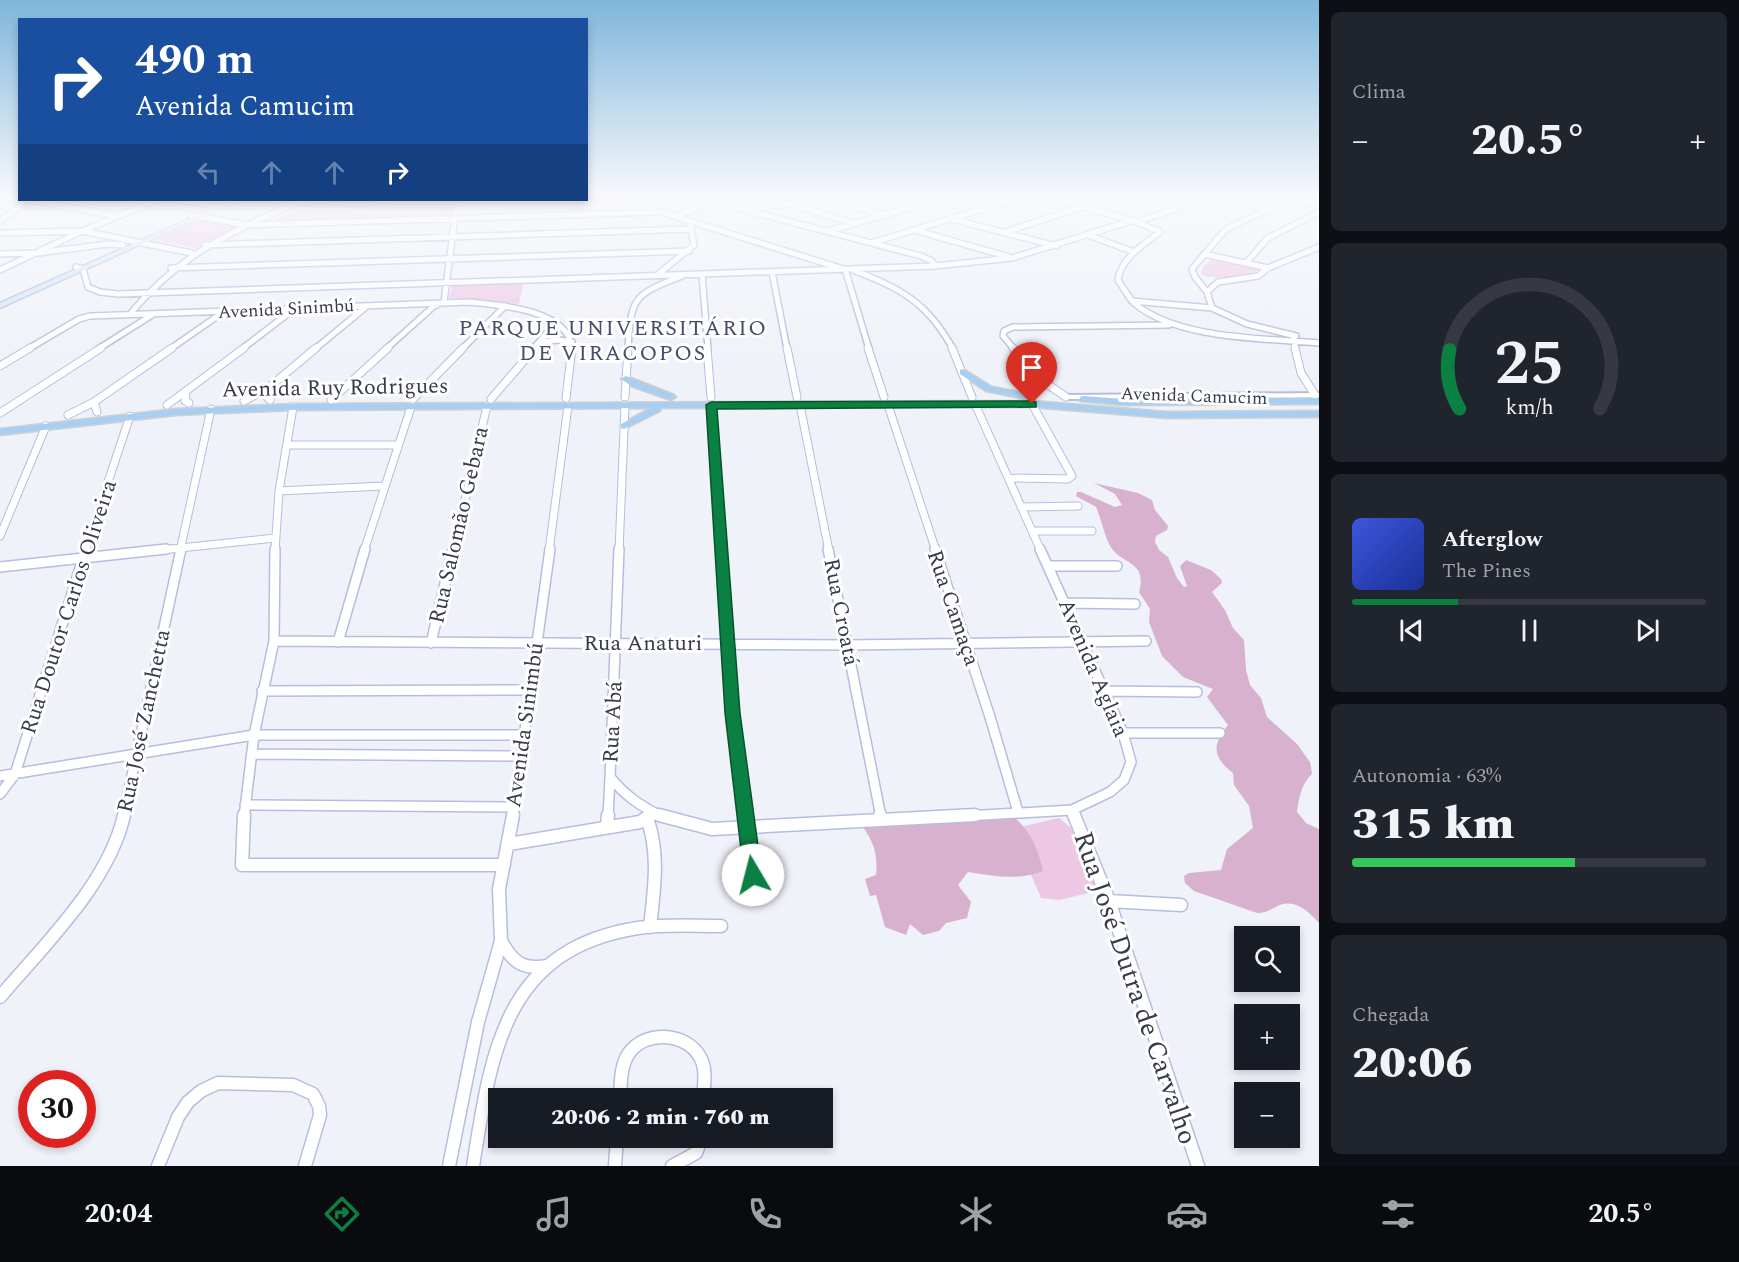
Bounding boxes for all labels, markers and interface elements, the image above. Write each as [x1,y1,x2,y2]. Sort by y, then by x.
text: 490 m [135,29,254,92]
icon: right [36,42,114,120]
text: Clima [1352,77,1406,107]
text: Avenida Camucim [135,86,355,128]
text: 20.5° [1471,106,1587,175]
text: − [1352,116,1369,166]
text: + [1689,116,1706,166]
icon: left [192,156,225,189]
icon: ahead [255,156,288,189]
icon: ahead [318,156,351,189]
icon: right [381,156,414,189]
street label: Avenida Sinimbú [217,292,355,326]
district label: PARQUE UNIVERSITÁRIO DE VIRACOPOS [458,312,768,370]
text: 25 [1494,317,1564,412]
pin [1006,342,1057,404]
icon: arrive [1015,351,1048,384]
street label: Avenida Ruy Rodrigues [221,370,449,406]
street label: Avenida Camucim [1120,380,1268,412]
text: km/h [1505,392,1553,425]
street label: Rua Salomão Gebara [420,423,498,627]
street label: Rua Doutor Carlos Oliveira [12,475,126,739]
text: Afterglow [1442,523,1542,556]
street label: Rua Camaça [918,546,988,671]
street label: Rua Croatá [814,555,868,669]
text: The Pines [1442,556,1531,586]
street label: Avenida Aglaia [1049,594,1137,743]
icon: previous [1395,614,1428,647]
icon: pause [1513,614,1546,647]
icon: next [1631,614,1664,647]
street label: Rua José Zanchetta [108,626,180,816]
street label: Rua Anaturi [584,627,702,660]
street label: Avenida Sinimbú [497,640,553,810]
street label: Rua Abá [594,680,632,764]
text: Autonomia · 63% [1352,761,1501,791]
text: 315 km [1352,790,1514,859]
street label: Rua José Dutra de Carvalho [1062,826,1208,1150]
position arrow [721,843,785,907]
map controls [1234,926,1300,1148]
button: search [1234,926,1300,992]
text: Chegada [1352,1000,1429,1030]
button: + [1234,1004,1300,1070]
text: 20:06 [1352,1029,1473,1098]
speed limit sign: 30 [18,1070,96,1148]
button: − [1234,1082,1300,1148]
text: 20:06 · 2 min · 760 m [551,1101,770,1134]
text: 20:04 [85,1193,152,1235]
icon: directions [321,1193,363,1235]
icon: music [533,1193,575,1235]
icon: phone [744,1193,786,1235]
icon: climate [955,1193,997,1235]
icon: car [1166,1193,1208,1235]
icon: filters [1377,1193,1419,1235]
text: 20.5° [1588,1193,1654,1235]

